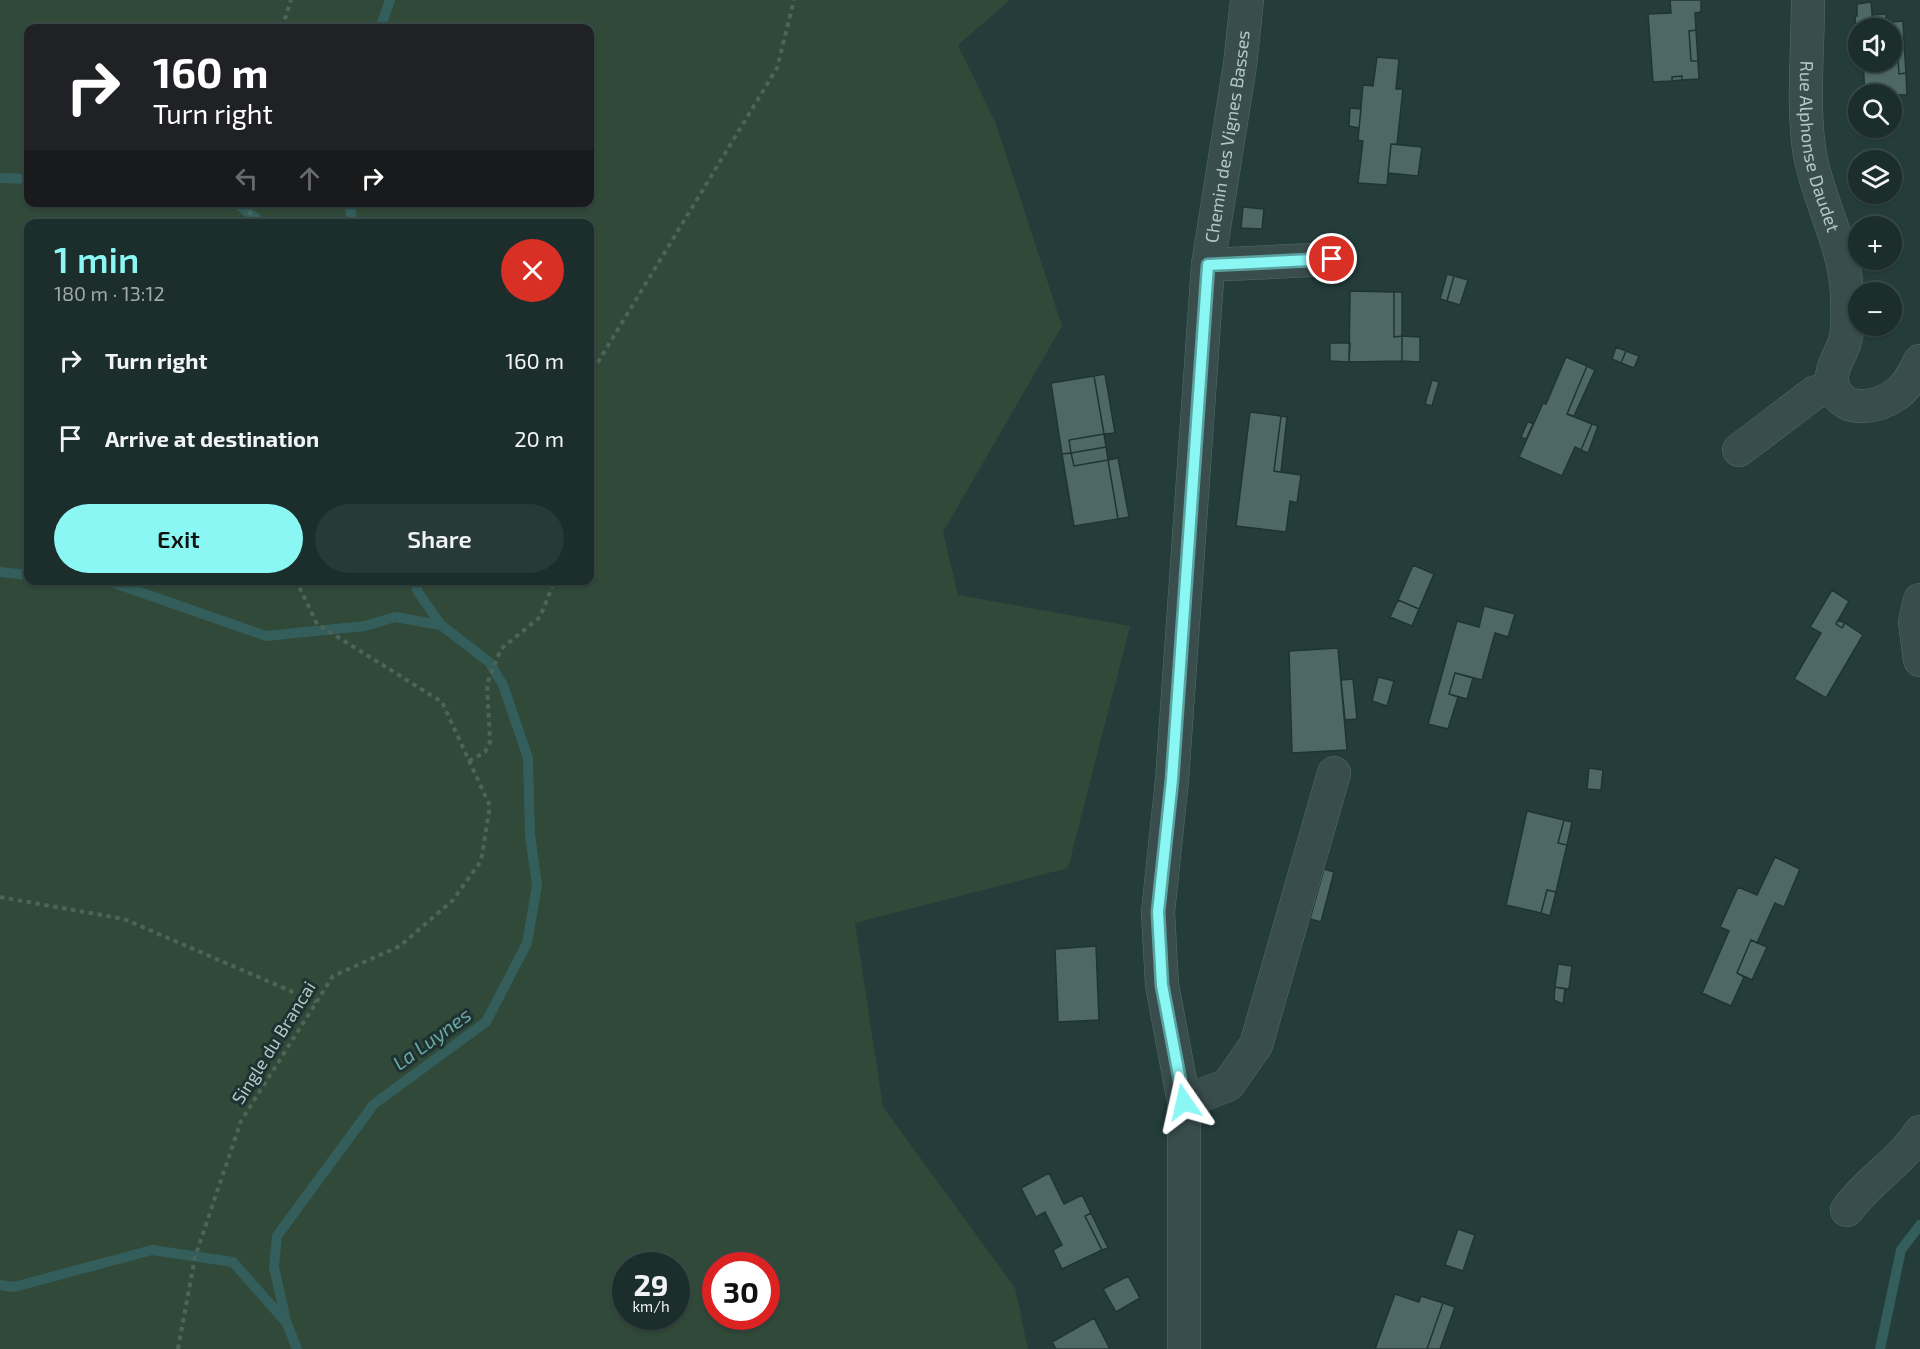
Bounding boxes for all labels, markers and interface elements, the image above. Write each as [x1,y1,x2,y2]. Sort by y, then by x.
map controls [1848,18,1902,336]
button: sound [1848,18,1902,72]
street label: Chemin des Vignes Basses [1200,29,1254,244]
text: 160 m [153,46,269,96]
icon: right [54,48,132,126]
street label: Rue Alphonse Daudet [1796,60,1845,235]
button: search [1848,84,1902,138]
text: Turn right [153,97,273,129]
button: layers [1848,150,1902,204]
icon: left [230,162,263,195]
icon: ahead [293,162,326,195]
icon: right [356,162,389,195]
button: + [1848,216,1902,270]
pin [1306,233,1357,284]
text: 1 min [54,237,139,280]
button: close [501,239,564,302]
icon: arrive [1315,242,1348,275]
text: 180 m · 13:12 [54,281,165,305]
button: − [1848,282,1902,336]
icon: right [54,344,87,377]
text: Turn right [105,347,207,373]
text: 160 m [505,347,564,373]
icon: arrive [54,422,87,455]
text: Arrive at destination [105,425,319,451]
text: 20 m [514,425,564,451]
button: Exit [54,504,303,573]
button: Share [315,504,564,573]
street label: Single du Brancai [227,977,320,1108]
water label: La Luynes [388,1002,476,1075]
position arrow [1152,1070,1216,1134]
speed limit sign: 30 [702,1252,780,1330]
text: 29 [633,1266,669,1302]
text: km/h [632,1297,670,1315]

